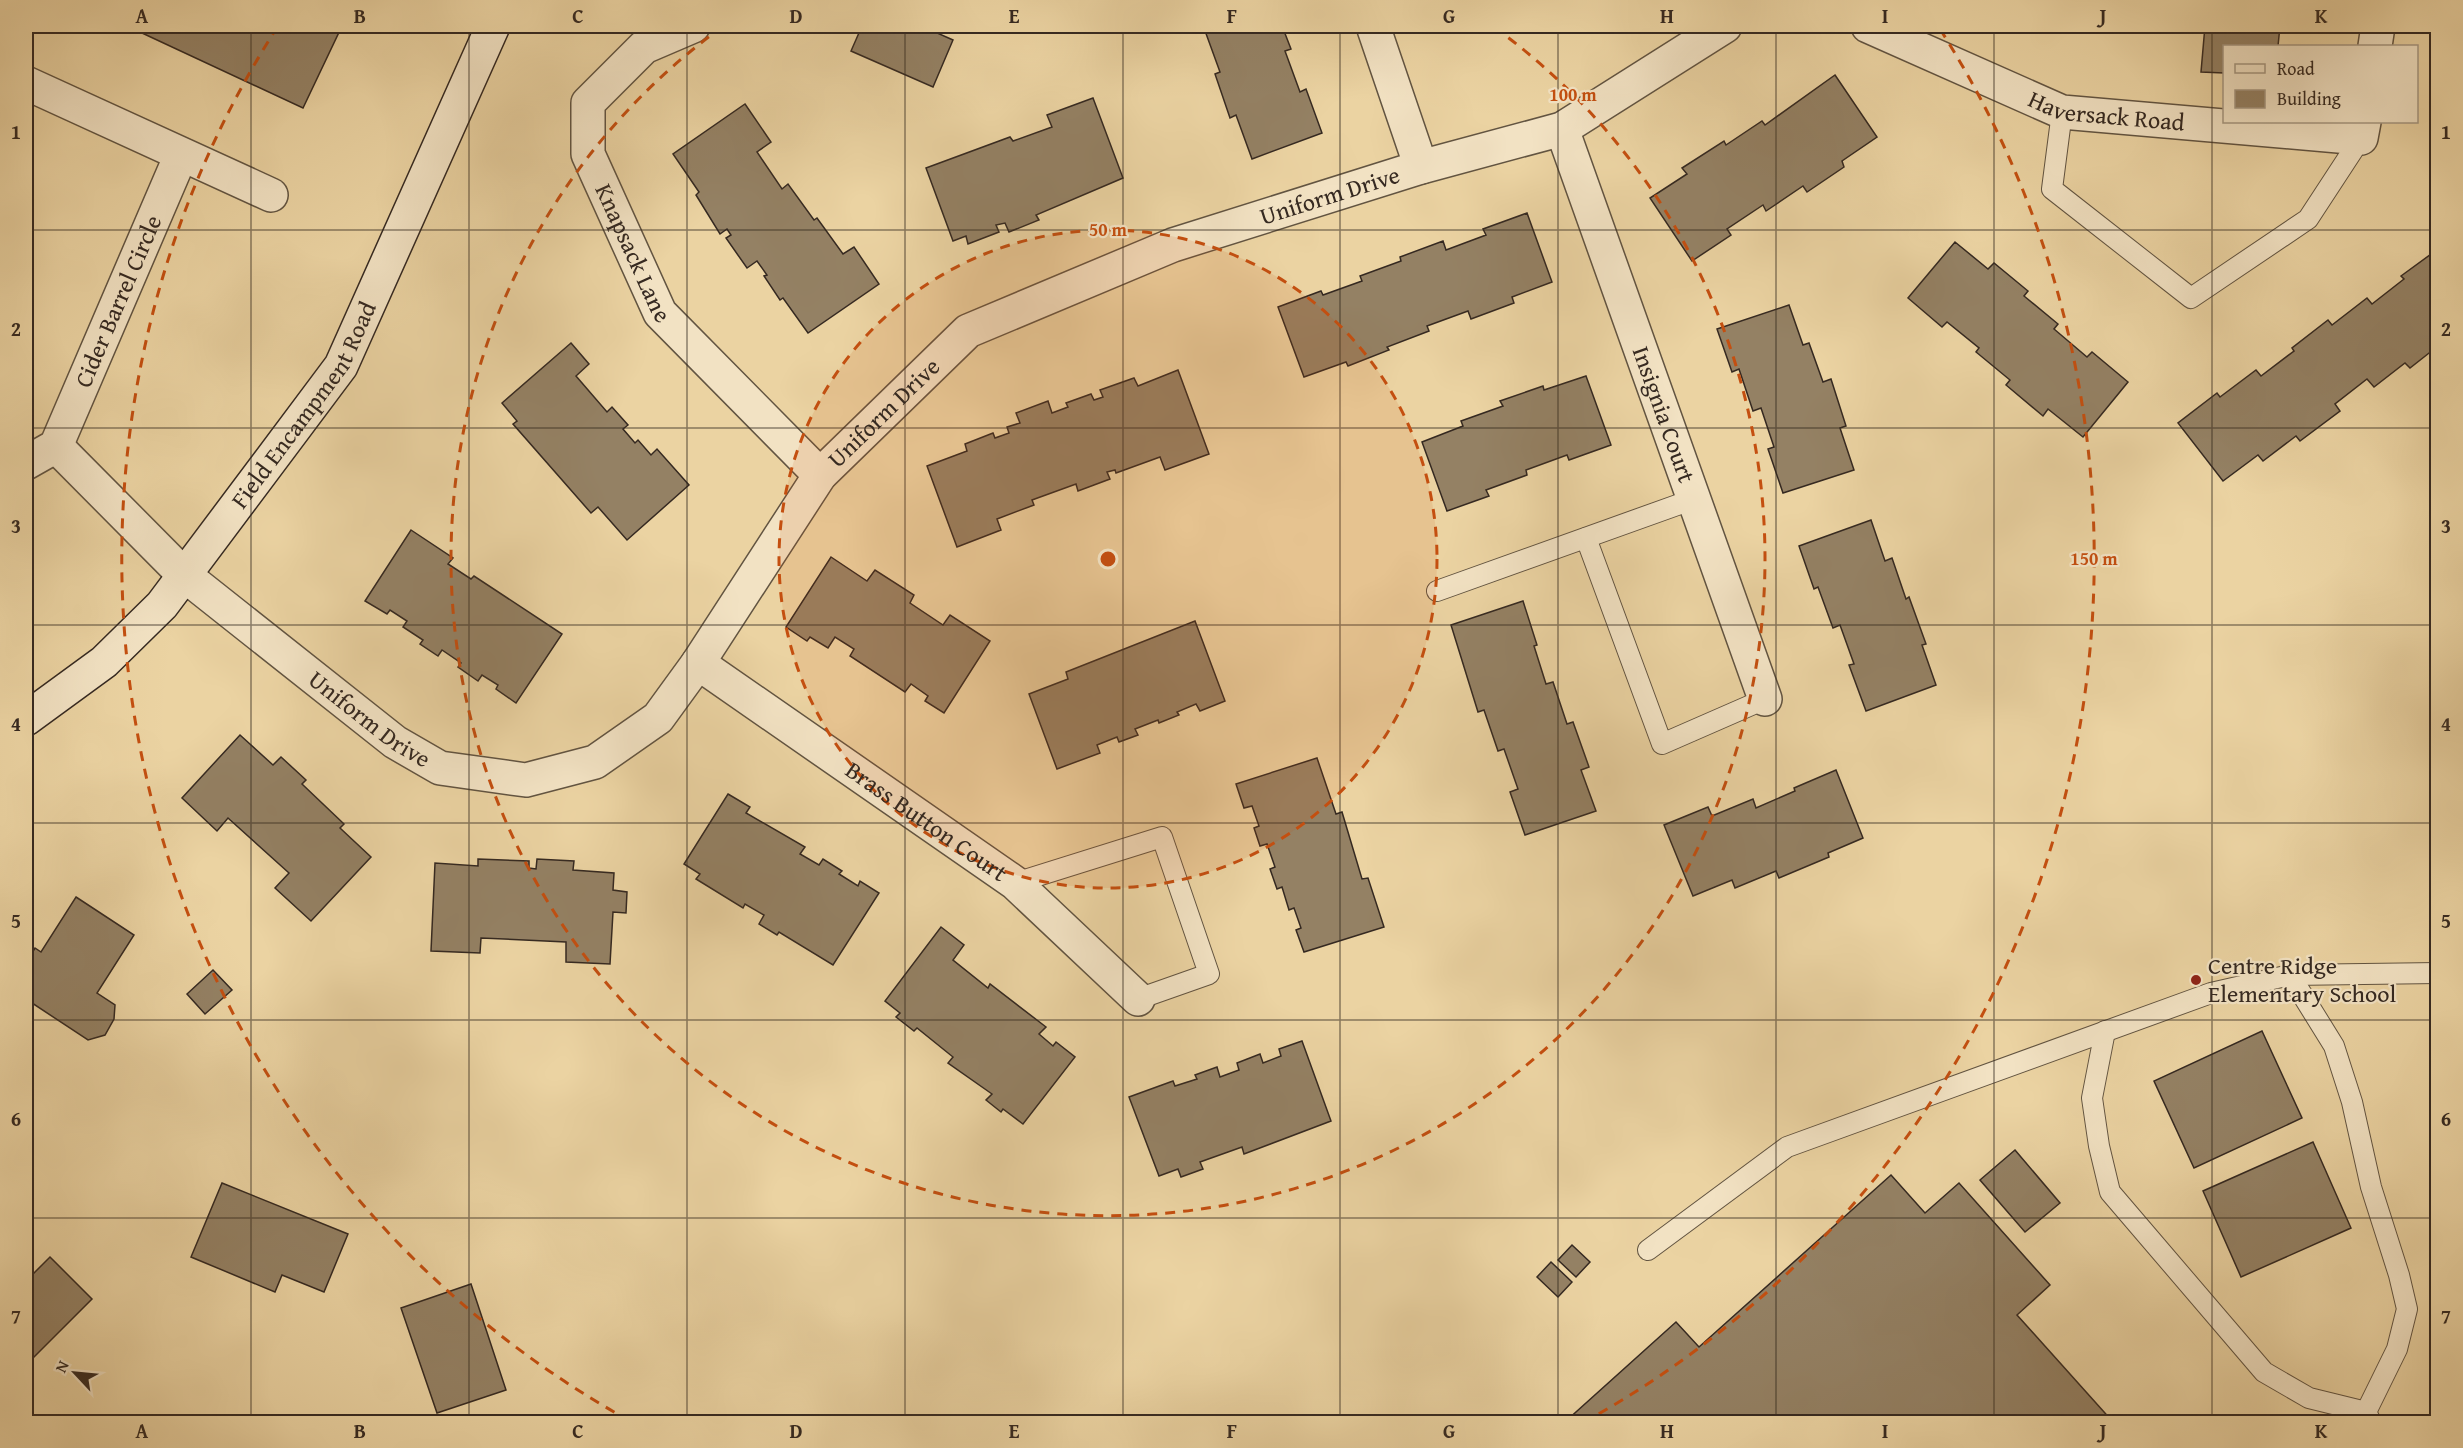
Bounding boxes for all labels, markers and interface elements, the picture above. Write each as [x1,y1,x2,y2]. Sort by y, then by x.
text: A [136,1,149,30]
text: B [354,1,366,30]
text: C [572,1,584,30]
text: D [789,1,803,30]
text: E [1009,1,1020,30]
text: F [1227,1,1237,30]
text: G [1443,1,1455,30]
text: H [1660,1,1674,30]
text: I [1882,1,1888,30]
text: J [2097,1,2107,30]
text: K [2315,1,2328,30]
legend [2223,45,2418,123]
text: Road [2277,55,2315,82]
text: 100 m [1549,81,1597,108]
street label: Haversack Road [2023,81,2186,140]
text: Building [2277,85,2341,112]
text: 1 [11,117,21,146]
text: 1 [2441,117,2451,146]
street label: Uniform Drive [1255,157,1404,234]
street label: Knapsack Lane [587,178,679,331]
street label: Cider Barrel Circle [65,209,170,393]
text: 50 m [1089,216,1128,243]
street label: Field Encampment Road [222,295,385,516]
text: 2 [11,314,21,343]
text: 2 [2441,314,2451,343]
street label: Insignia Court [1624,341,1705,488]
street label: Uniform Drive [819,350,948,475]
text: 3 [11,511,21,540]
text: 3 [2441,511,2451,540]
text: 150 m [2070,545,2118,572]
centre of rings [1098,549,1118,569]
street label: Uniform Drive [301,662,437,776]
text: 4 [11,709,21,738]
text: 4 [2441,709,2451,738]
street label: Brass Button Court [839,752,1015,890]
text: 5 [11,906,21,935]
text: 5 [2441,906,2451,935]
place label: Centre Ridge Elementary School [2208,948,2396,1011]
marker: Centre Ridge Elementary School [2189,973,2203,987]
text: 6 [11,1104,21,1133]
text: 6 [2441,1104,2451,1133]
text: 7 [11,1301,21,1330]
text: 7 [2441,1301,2451,1330]
north arrow [45,1343,105,1403]
text: N [48,1356,75,1376]
text: A [136,1416,149,1445]
text: B [354,1416,366,1445]
text: C [572,1416,584,1445]
text: D [789,1416,803,1445]
text: E [1009,1416,1020,1445]
text: F [1227,1416,1237,1445]
text: G [1443,1416,1455,1445]
text: H [1660,1416,1674,1445]
text: I [1882,1416,1888,1445]
text: J [2097,1416,2107,1445]
text: K [2315,1416,2328,1445]

